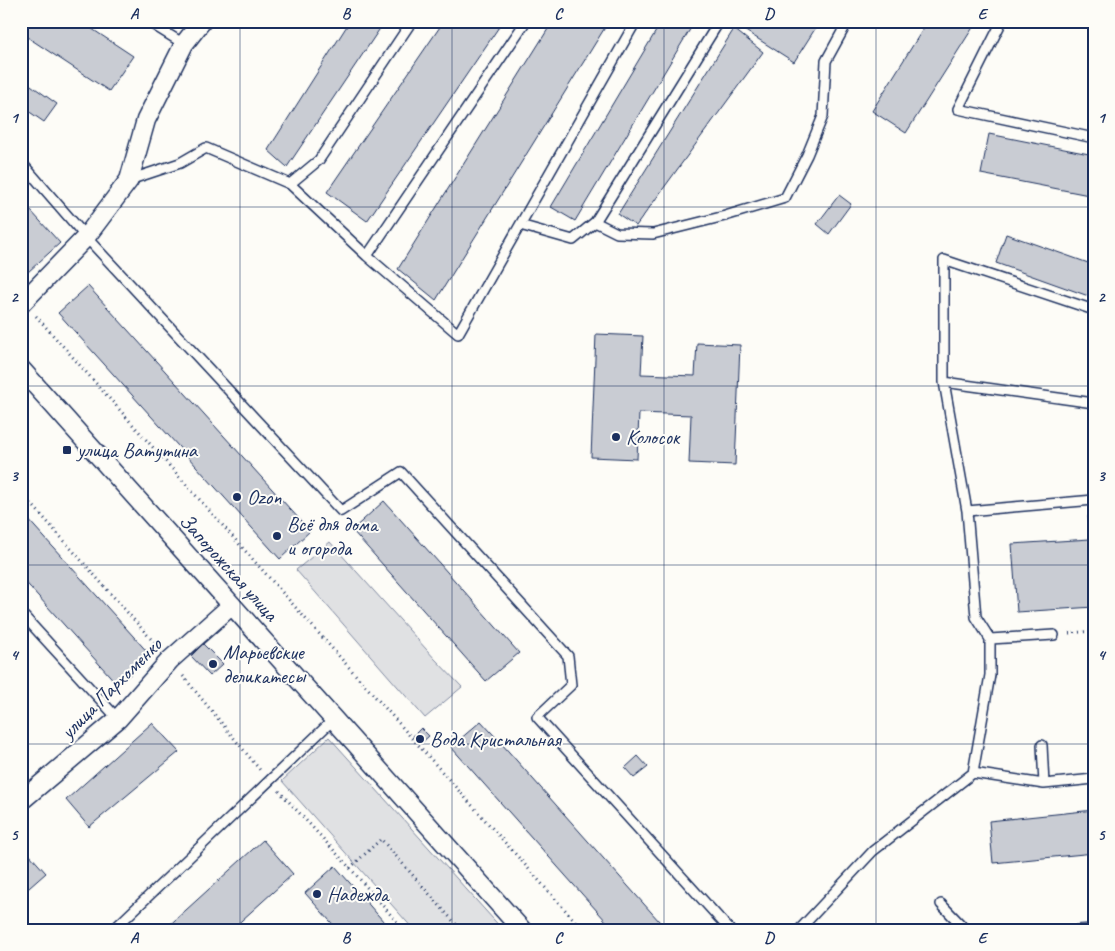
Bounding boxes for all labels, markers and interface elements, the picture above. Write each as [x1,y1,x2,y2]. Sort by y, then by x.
text: A [130,4,140,24]
text: B [342,4,352,24]
text: C [554,4,564,24]
text: D [764,4,775,24]
text: E [978,4,989,24]
text: 1 [10,108,19,128]
text: 1 [1097,108,1106,128]
text: 2 [10,287,19,307]
text: 2 [1097,287,1106,307]
place label: Колосок [626,424,681,450]
marker: Колосок [610,431,622,443]
place label: улица Ватутина [75,437,199,463]
marker: улица Ватутина [61,444,73,456]
text: 3 [10,466,19,486]
text: 3 [1097,466,1106,486]
place label: Ozon [247,484,282,510]
marker: Ozon [231,491,243,503]
street label: Запорожская улица [174,508,285,627]
place label: Всё для дома и огорода [287,511,380,561]
marker: Всё для дома и огорода [271,530,283,542]
street label: улица Пархоменко [53,631,168,746]
place label: Марьевские деликатесы [223,639,307,689]
text: 4 [10,645,19,665]
text: 4 [1097,645,1106,665]
marker: Марьевские деликатесы [207,658,219,670]
place label: Вода Кристальная [430,726,563,752]
marker: Вода Кристальная [414,733,426,745]
text: 5 [11,825,20,845]
text: 5 [1098,825,1107,845]
place label: Надежда [327,881,391,907]
marker: Надежда [311,888,323,900]
text: A [130,928,140,948]
text: B [342,928,352,948]
text: C [554,928,564,948]
text: D [764,928,775,948]
text: E [978,928,989,948]

